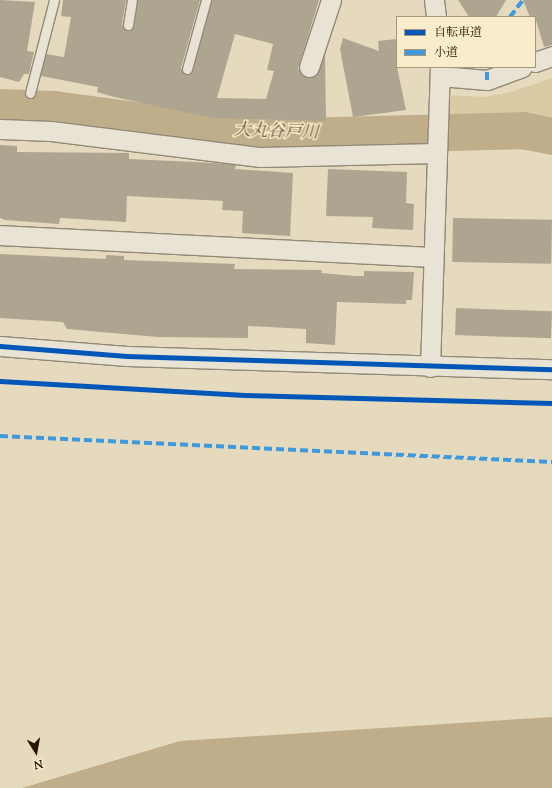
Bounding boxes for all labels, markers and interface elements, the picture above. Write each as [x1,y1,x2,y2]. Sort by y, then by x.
legend [396,16,536,68]
text: 自転車道 [434,24,482,42]
text: 小道 [434,44,458,62]
water label: 大丸谷戸川 [233,121,319,145]
north arrow [16,732,56,772]
text: N [32,755,44,772]

